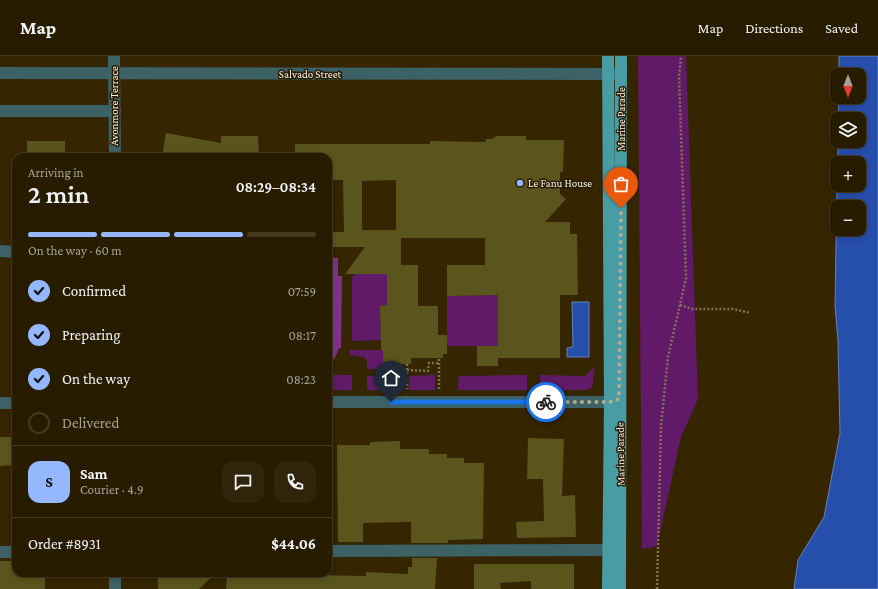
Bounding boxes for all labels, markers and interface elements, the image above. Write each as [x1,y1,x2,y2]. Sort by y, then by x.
text: Map [20,17,56,38]
text: Map [698,20,723,36]
text: Directions [745,20,803,36]
text: Saved [825,20,858,36]
street label: Avonmore Terrace [108,66,120,146]
street label: Salvado Street [279,68,342,80]
north arrow [830,68,866,104]
map controls [830,68,866,236]
street label: Marine Parade [615,87,627,151]
button: layers [830,112,866,148]
button: + [830,156,866,192]
text: Arriving in [28,165,84,180]
pin [604,167,638,208]
icon: bag [610,173,632,195]
place label: Le Fanu House [528,177,592,189]
marker: Le Fanu House [515,178,525,188]
text: 08:29–08:34 [236,179,316,195]
text: 2 min [28,180,89,209]
button: − [830,200,866,236]
text: On the way · 60 m [28,243,122,258]
icon: check [28,280,50,302]
text: Confirmed [62,283,126,299]
text: 07:59 [288,284,316,299]
icon: check [28,324,50,346]
text: Preparing [62,327,121,343]
text: 08:17 [288,328,316,343]
pin [374,361,408,402]
icon: home [380,367,402,389]
icon: check [28,368,50,390]
text: On the way [62,371,130,387]
text: 08:23 [286,372,316,387]
courier [526,382,566,422]
icon: bike [535,391,557,413]
text: Delivered [62,415,119,431]
street label: Marine Parade [613,422,627,486]
button: chat [222,461,264,503]
button: phone [274,461,316,503]
text: Sam [80,466,108,482]
text: S [45,474,53,490]
text: Courier · 4.9 [80,482,144,497]
text: Order #8931 [28,536,101,552]
text: $44.06 [271,536,316,552]

